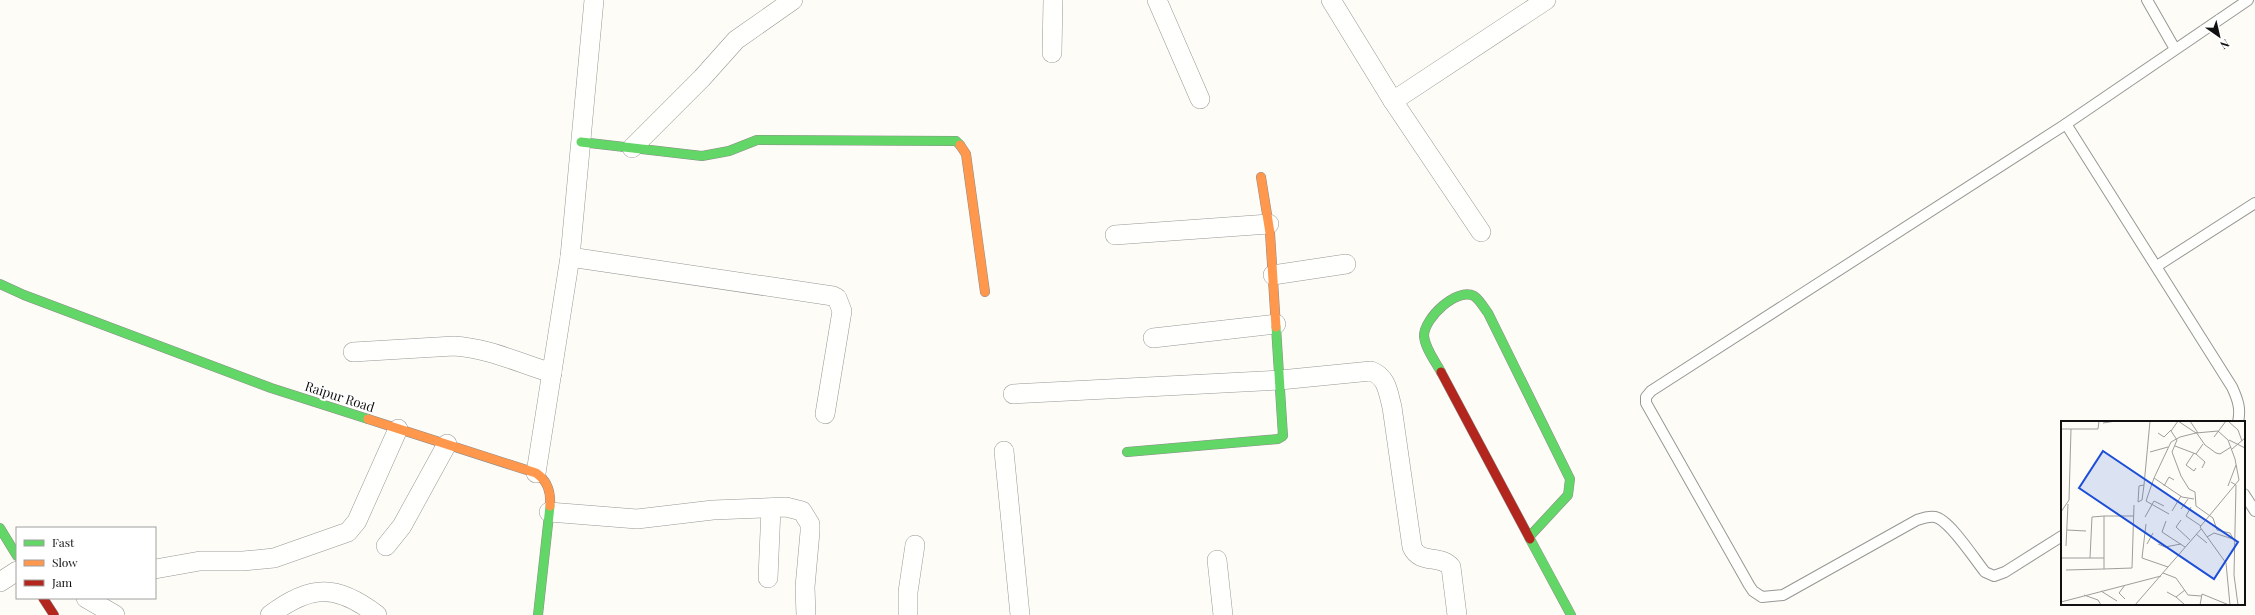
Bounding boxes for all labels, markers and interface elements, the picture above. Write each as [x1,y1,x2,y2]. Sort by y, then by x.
north arrow [2199,16,2239,56]
text: N [2217,36,2232,53]
street label: Raipur Road [303,377,377,415]
inset map [2061,421,2245,605]
legend [16,527,156,599]
text: Fast [52,534,75,550]
text: Slow [52,554,78,570]
text: Jam [51,574,73,590]

